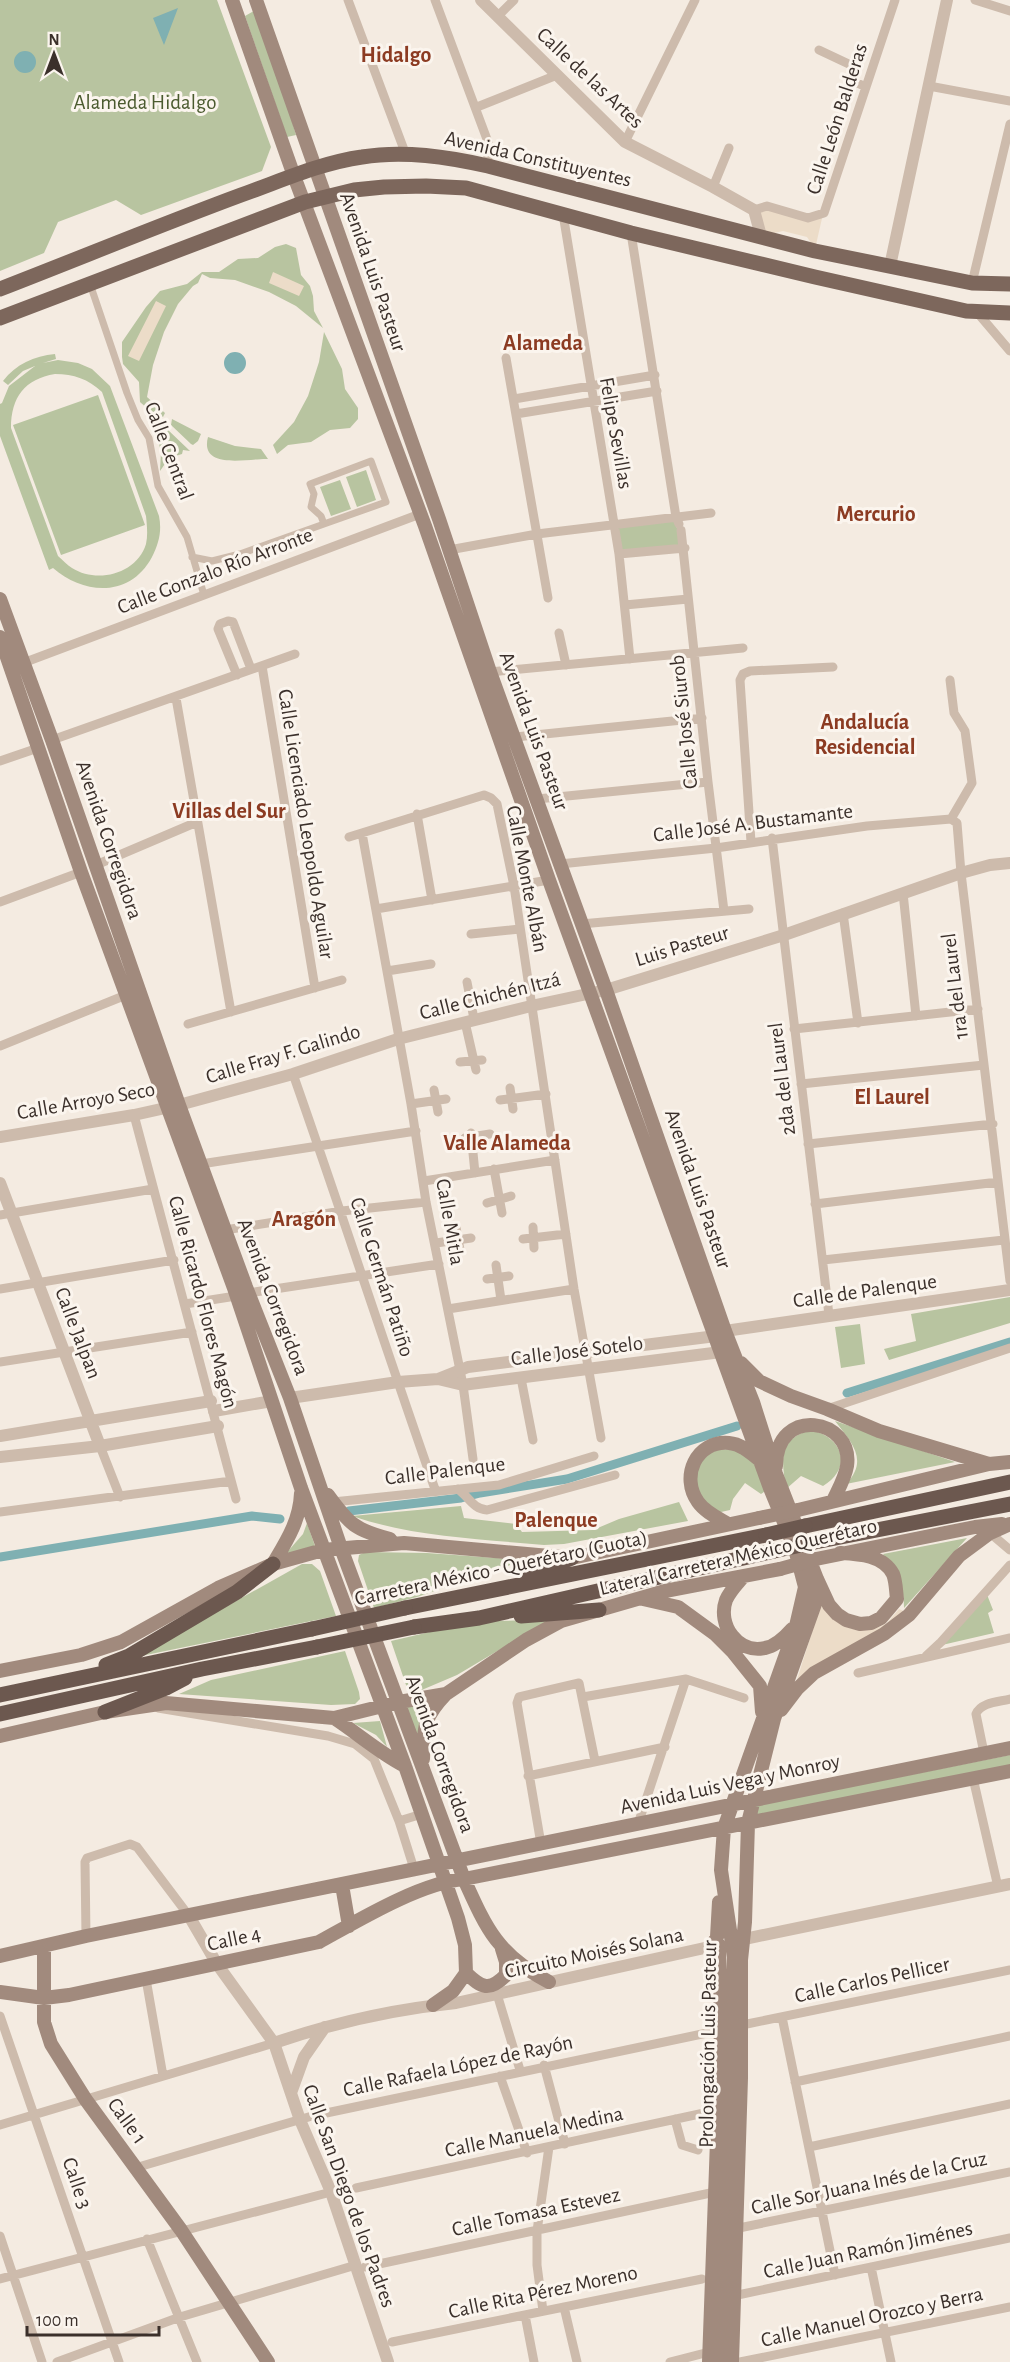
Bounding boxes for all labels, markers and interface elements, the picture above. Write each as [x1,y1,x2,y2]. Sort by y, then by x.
north arrow [24,24,84,84]
street label: Calle de las Artes [533,24,647,132]
text: N [48,32,60,48]
street label: Calle León Balderas [803,41,871,197]
district label: Hidalgo [361,44,432,66]
park label: Alameda Hidalgo [73,92,217,113]
street label: Avenida Constituyentes [443,127,633,191]
street label: Avenida Luis Pasteur [336,190,410,355]
district label: Alameda [503,332,583,354]
street label: Felipe Sevillas [596,375,636,491]
street label: Calle Central [141,399,197,503]
district label: Mercurio [836,503,916,525]
street label: Calle Gonzalo Río Arronte [114,524,316,618]
street label: Avenida Luis Pasteur [496,649,572,813]
street label: Calle José Siurob [667,654,701,790]
street label: Calle Licenciado Leopoldo Aguilar [274,688,338,961]
district label: Andalucía Residencial [814,711,916,758]
street label: Avenida Corregidora [72,758,146,922]
district label: Villas del Sur [172,800,286,822]
street label: Calle José A. Bustamante [652,800,854,846]
street label: Calle Monte Albán [502,804,552,954]
street label: Luis Pasteur [633,922,732,970]
street label: 1ra del Laurel [938,932,972,1040]
street label: Calle Chichén Itzá [417,968,563,1024]
street label: Calle Fray F. Galindo [203,1020,363,1088]
street label: 2da del Laurel [765,1021,799,1137]
street label: Calle Arroyo Seco [15,1079,157,1123]
district label: El Laurel [854,1086,930,1108]
street label: Avenida Luis Pasteur [661,1107,735,1272]
district label: Valle Alameda [443,1132,571,1154]
street label: Calle Mitla [432,1177,468,1267]
street label: Calle Ricardo Flores Magón [165,1194,241,1410]
street label: Calle Germán Patiño [346,1195,418,1359]
district label: Aragón [272,1208,336,1230]
street label: Avenida Corregidora [233,1216,313,1379]
street label: Calle de Palenque [792,1271,938,1311]
street label: Calle Jalpan [51,1284,105,1382]
street label: Calle José Sotelo [510,1332,644,1370]
street label: Calle Palenque [384,1453,506,1489]
district label: Palenque [514,1509,598,1531]
street label: Lateral Carretera México Querétaro [597,1515,879,1599]
street label: Carretera México - Querétaro (Cuota) [353,1527,649,1609]
street label: Avenida Corregidora [402,1672,478,1836]
street label: Avenida Luis Vega y Monroy [618,1750,842,1818]
street label: Calle 4 [205,1923,263,1955]
street label: Circuito Moisés Solana [503,1924,686,1982]
street label: Prolongación Luis Pasteur [696,1940,720,2148]
street label: Calle Carlos Pellicer [793,1953,952,2007]
street label: Calle Rafaela López de Rayón [341,2031,575,2101]
street label: Calle San Diego de los Padres [299,2082,399,2310]
street label: Calle 1 [103,2094,151,2148]
street label: Calle Manuela Medina [443,2103,625,2161]
street label: Calle Sor Juana Inés de la Cruz [749,2148,989,2218]
street label: Calle 3 [58,2155,96,2211]
street label: Calle Tomasa Estevez [450,2184,622,2240]
street label: Calle Juan Ramón Jiménes [762,2218,974,2282]
street label: Calle Rita Pérez Moreno [446,2262,640,2322]
street label: Calle Manuel Orozco y Berra [759,2283,985,2351]
scale bar [27,2299,159,2337]
text: 100 m [36,2312,79,2330]

